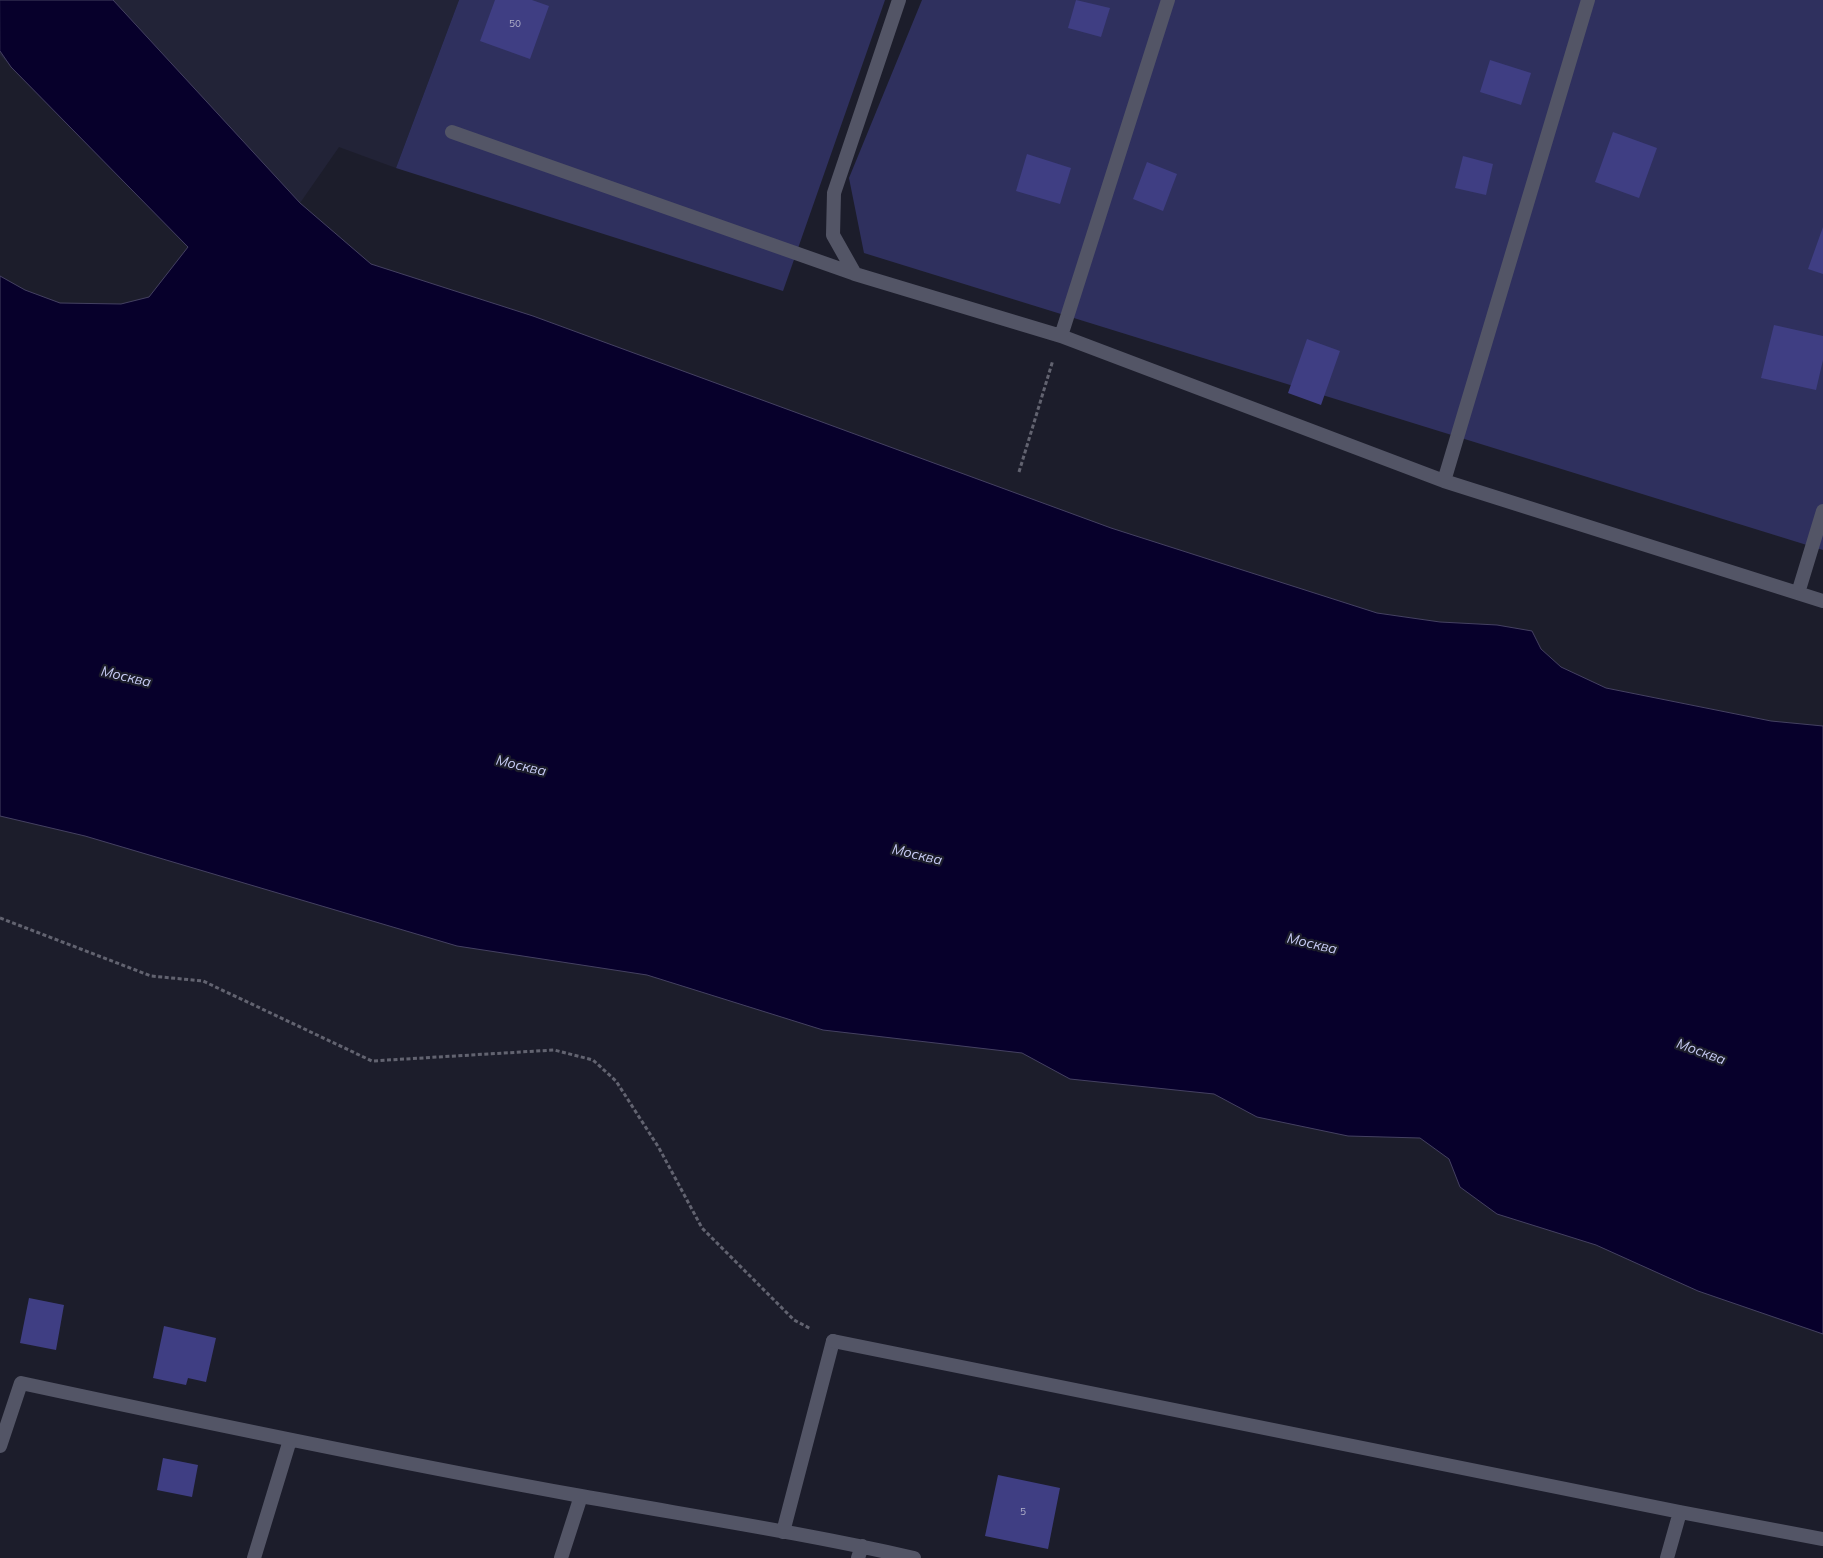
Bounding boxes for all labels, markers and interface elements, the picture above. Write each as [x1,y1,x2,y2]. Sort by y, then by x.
house number: 50 [509,18,521,30]
water label: Москва [99,663,153,691]
water label: Москва [494,752,548,780]
water label: Москва [890,841,944,869]
water label: Москва [1285,930,1339,958]
water label: Москва [1674,1035,1728,1069]
house number: 5 [1020,1506,1026,1518]

